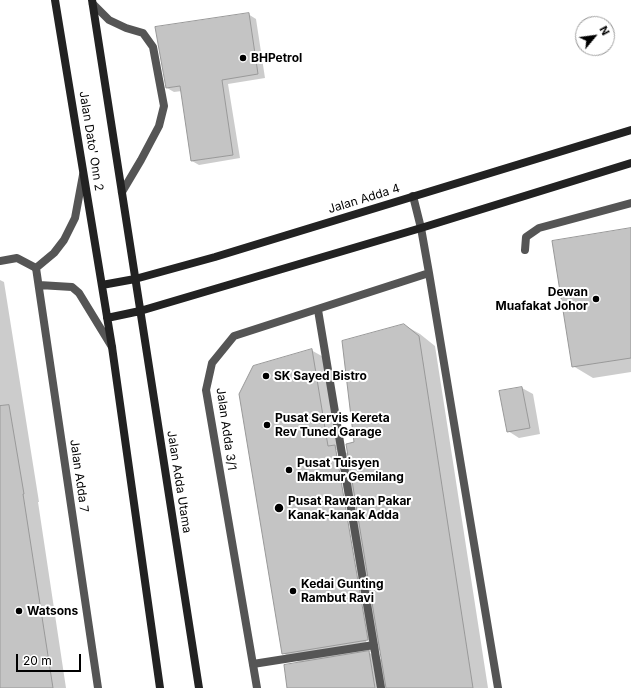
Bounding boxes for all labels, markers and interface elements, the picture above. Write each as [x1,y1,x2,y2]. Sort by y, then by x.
north arrow [575,16,615,56]
text: N [596,24,613,38]
place label: BHPetrol [251,51,302,65]
marker: BHPetrol [238,53,248,63]
street label: Jalan Dato' Onn 2 [76,90,106,192]
street label: Jalan Adda 4 [326,181,402,217]
place label: Dewan Muafakat Johor [496,285,588,313]
marker: Dewan Muafakat Johor [591,294,601,304]
place label: SK Sayed Bistro [274,369,367,383]
marker: SK Sayed Bistro [261,371,271,381]
street label: Jalan Adda 3/1 [213,387,239,471]
place label: Pusat Servis Kereta Rev Tuned Garage [275,411,390,439]
marker: Pusat Servis Kereta Rev Tuned Garage [262,420,272,430]
street label: Jalan Adda Utama [164,430,194,534]
street label: Jalan Adda 7 [67,439,91,513]
place label: Pusat Tuisyen Makmur Gemilang [297,456,404,484]
marker: Pusat Tuisyen Makmur Gemilang [284,465,294,475]
place label: Pusat Rawatan Pakar Kanak-kanak Adda [288,494,411,522]
marker: Pusat Rawatan Pakar Kanak-kanak Adda [273,502,285,514]
place label: Kedai Gunting Rambut Ravi [301,577,384,605]
marker: Kedai Gunting Rambut Ravi [288,586,298,596]
place label: Watsons [27,604,78,618]
marker: Watsons [14,606,24,616]
scale bar [18,646,83,672]
text: 20 m [23,653,52,668]

